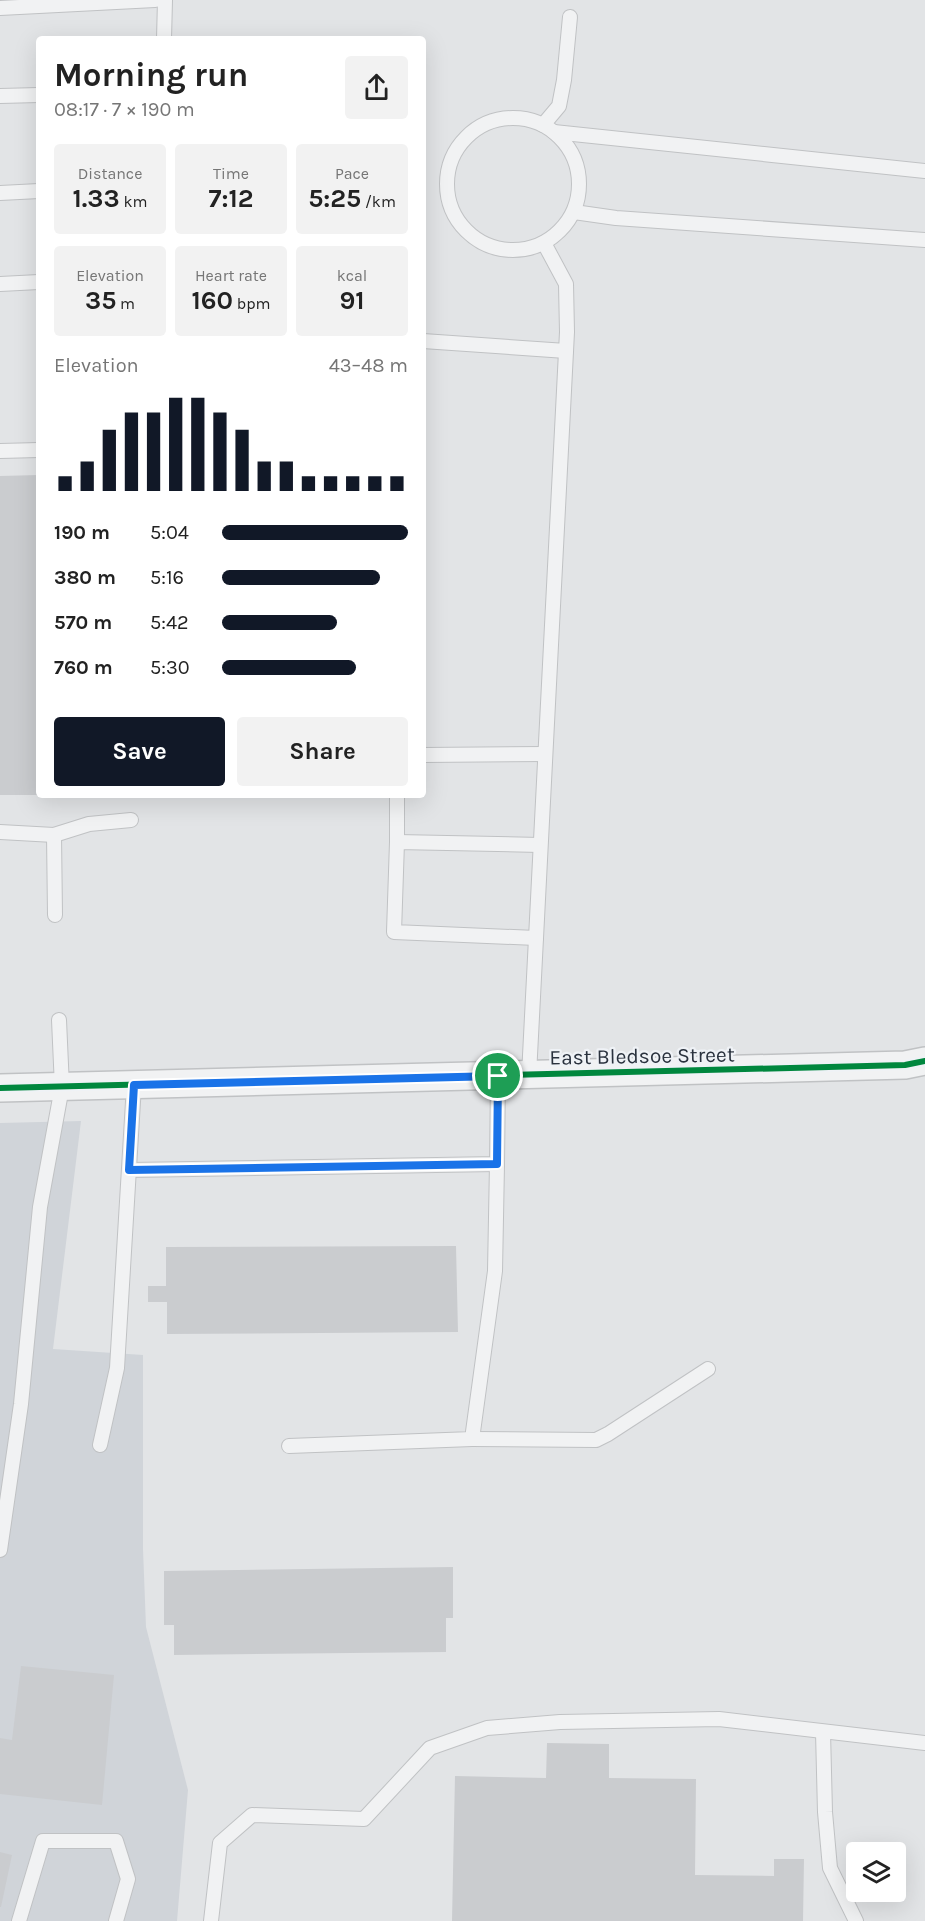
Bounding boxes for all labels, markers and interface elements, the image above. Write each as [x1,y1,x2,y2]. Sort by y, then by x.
text: Morning run [54,56,248,94]
button: share [345,56,408,119]
text: 08:17 · 7 × 190 m [54,98,195,121]
text: Distance [78,164,142,183]
text: Time [213,164,249,183]
text: Pace [335,164,369,183]
text: 1.33 [73,183,120,214]
text: 7:12 [209,183,253,214]
text: 5:25 [308,183,361,214]
text: km [120,192,148,211]
text: /km [361,192,396,211]
text: Elevation [76,266,144,285]
text: Heart rate [195,266,267,285]
text: kcal [337,266,367,285]
text: 35 [85,285,116,316]
text: 160 [191,285,233,316]
text: 91 [339,285,365,316]
text: m [116,294,135,313]
text: bpm [233,294,271,313]
text: Elevation [54,354,139,377]
text: 43–48 m [329,354,408,377]
text: 190 m [54,521,110,544]
text: 5:04 [150,521,189,544]
text: 380 m [54,566,116,589]
text: 5:16 [150,566,184,589]
text: 570 m [54,611,112,634]
text: 5:42 [150,611,189,634]
text: 760 m [54,656,113,679]
text: 5:30 [150,656,190,679]
button: Save [54,717,225,786]
button: Share [237,717,408,786]
street label: East Bledsoe Street [549,1042,735,1070]
pin [472,1050,523,1101]
icon: arrive [481,1059,514,1092]
map controls [846,1842,906,1902]
button: layers [846,1842,906,1902]

